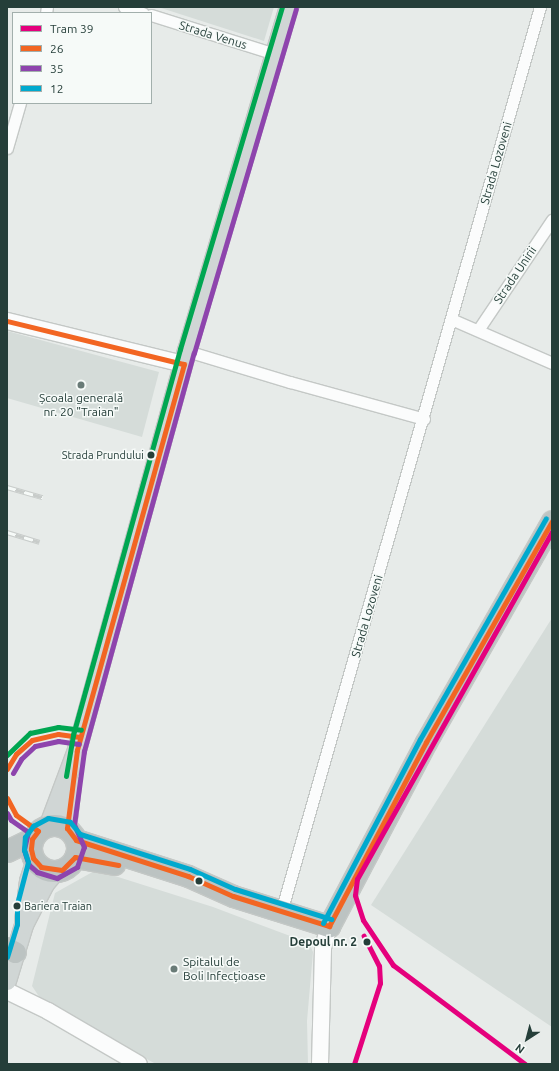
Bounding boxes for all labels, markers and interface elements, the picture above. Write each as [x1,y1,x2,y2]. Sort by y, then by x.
legend [12,12,152,104]
street label: Strada Venus [177,18,249,52]
text: Tram 39 [50,22,94,35]
text: 26 [50,42,64,55]
text: 35 [50,62,64,75]
text: 12 [50,82,64,95]
street label: Strada Lozoveni [477,120,515,206]
street label: Strada Unirii [491,244,539,306]
marker: Școala generală nr. 20 "Traian" [76,380,86,390]
place label: Școala generală nr. 20 "Traian" [39,391,123,419]
place label: Strada Prundului [62,448,144,462]
marker: Strada Prundului [146,450,156,460]
street label: Strada Lozoveni [348,573,386,659]
unlabelled marker [194,876,204,886]
place label: Bariera Traian [24,899,92,913]
marker: Bariera Traian [12,901,22,911]
place label: Depoul nr. 2 [290,935,357,949]
marker: Depoul nr. 2 [360,935,374,949]
place label: Spitalul de Boli Infecțioase [183,955,266,983]
marker: Spitalul de Boli Infecțioase [168,963,180,975]
north arrow [507,1019,547,1059]
text: N [513,1041,527,1056]

